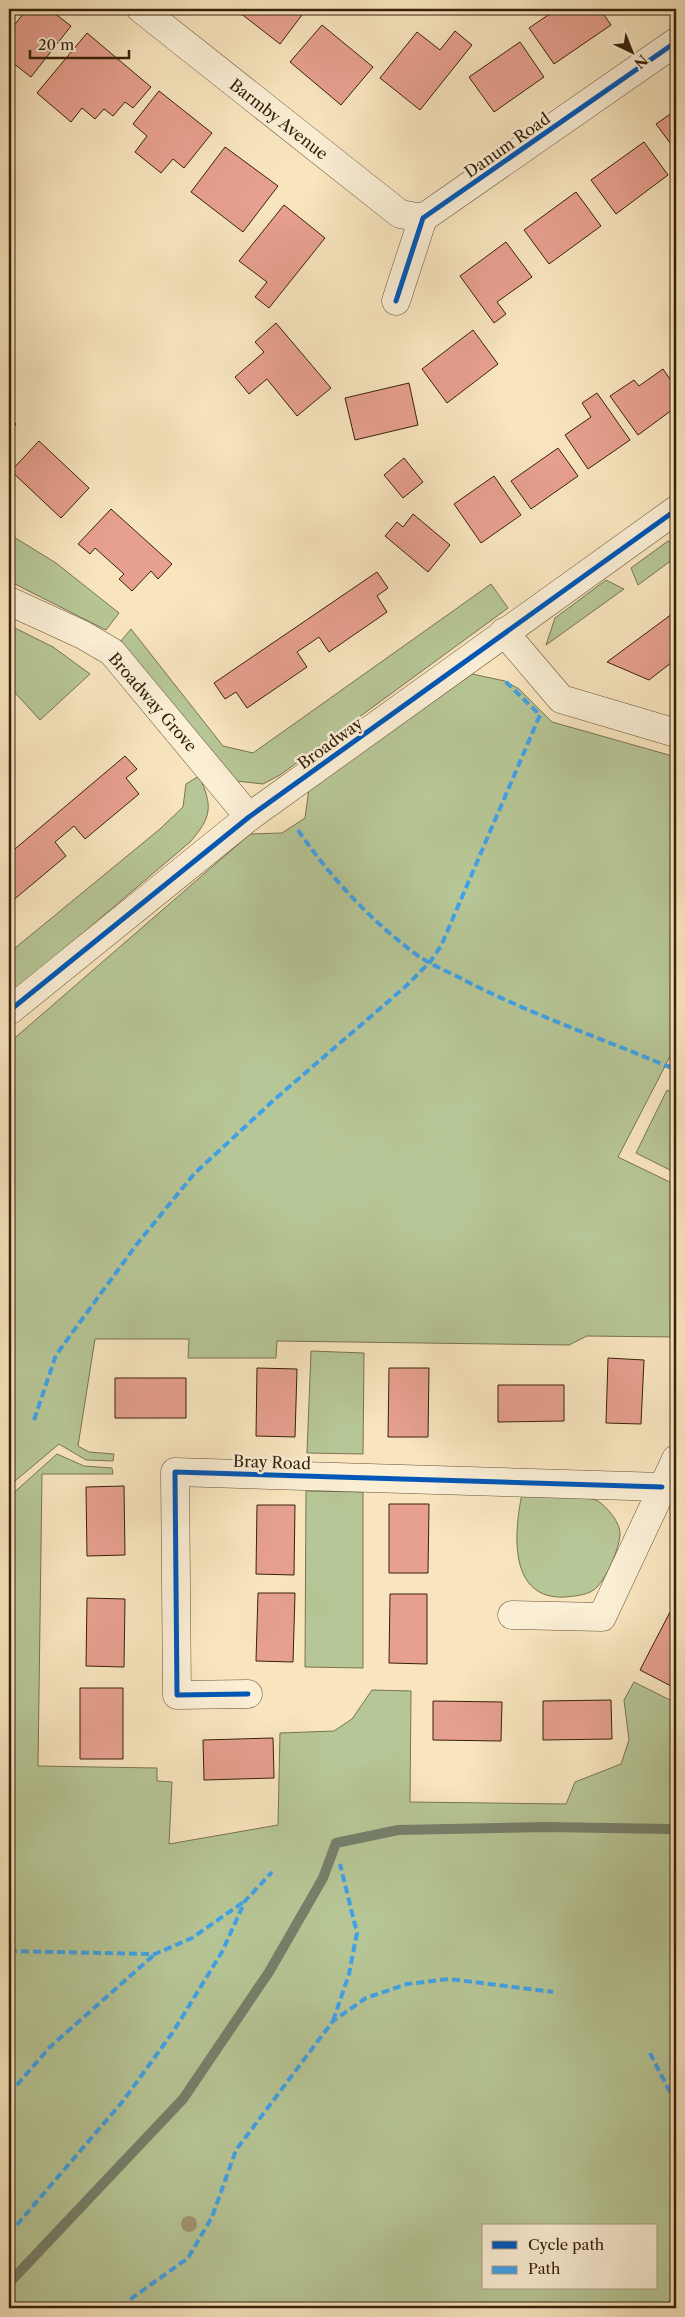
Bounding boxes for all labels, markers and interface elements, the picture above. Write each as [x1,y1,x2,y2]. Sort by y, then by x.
scale bar [30,28,129,60]
north arrow [608,28,658,78]
text: 20 m [38,35,74,54]
text: N [630,51,651,72]
street label: Barmby Avenue [226,74,332,164]
street label: Danum Road [460,108,554,182]
street label: Broadway Grove [104,648,202,756]
street label: Broadway [294,712,367,773]
street label: Bray Road [233,1451,312,1473]
legend [482,2224,658,2290]
text: Cycle path [528,2235,605,2254]
text: Path [528,2259,561,2278]

